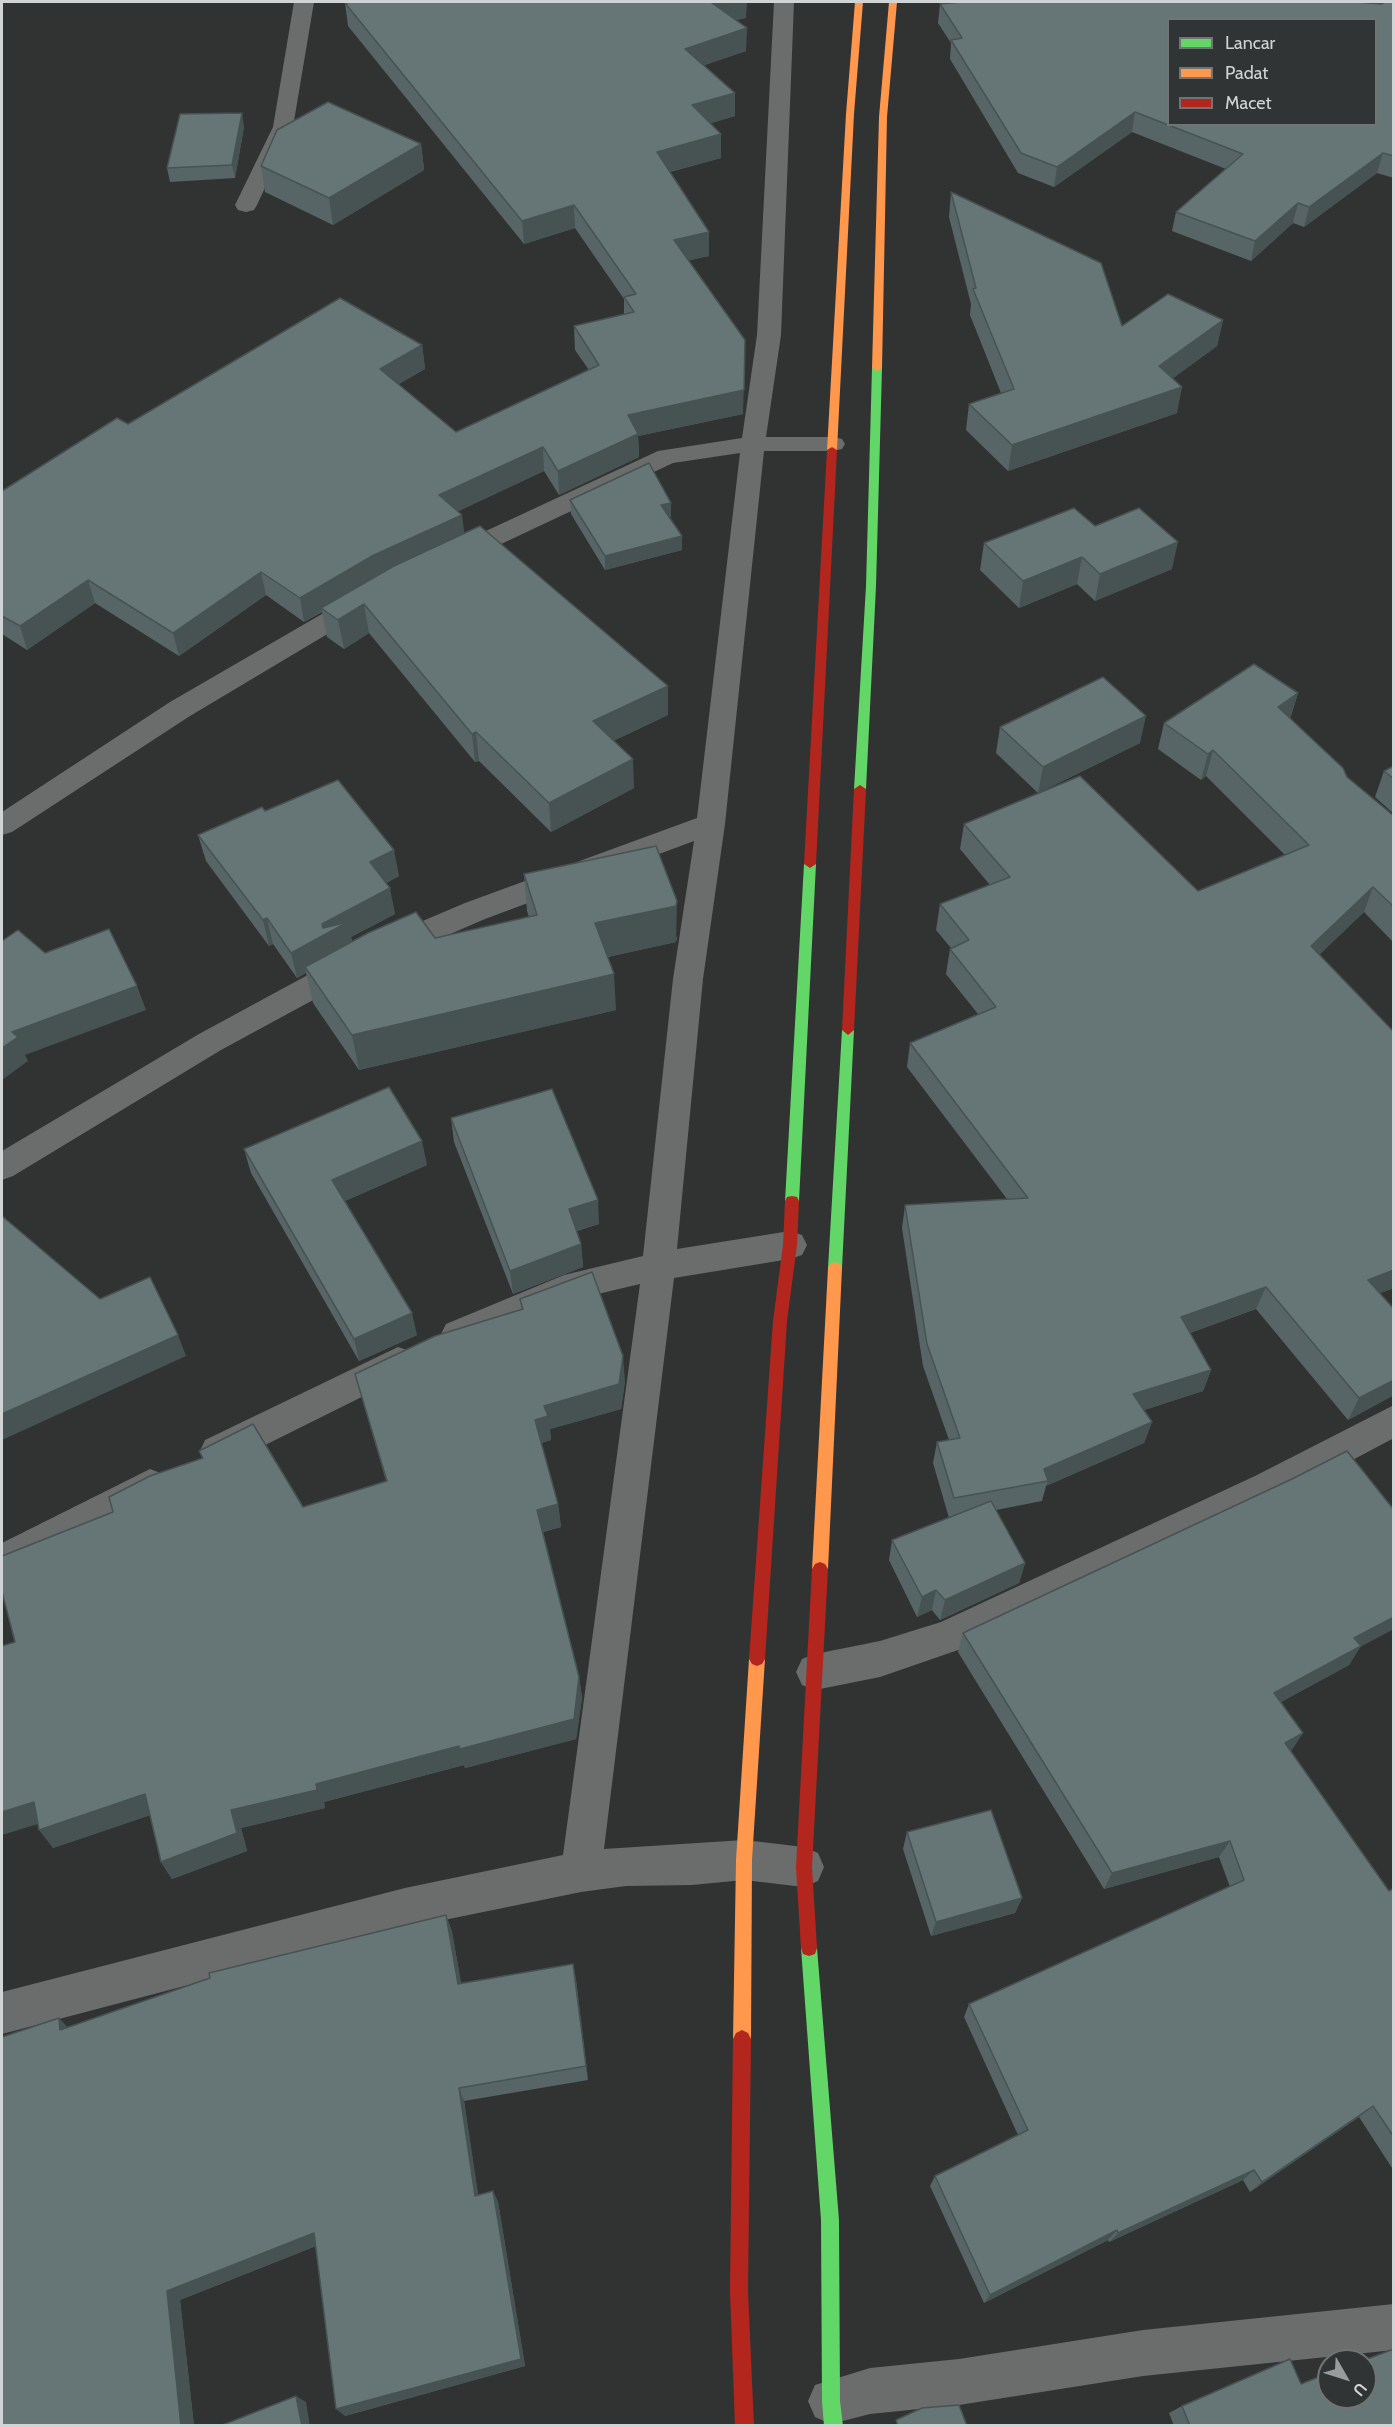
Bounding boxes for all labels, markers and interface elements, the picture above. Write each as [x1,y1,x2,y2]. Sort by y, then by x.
legend [1167,18,1377,126]
text: Lancar [1225,32,1275,54]
text: Padat [1225,62,1268,84]
text: Macet [1225,92,1271,114]
north arrow [1317,2349,1377,2409]
text: U [1349,2379,1371,2400]

